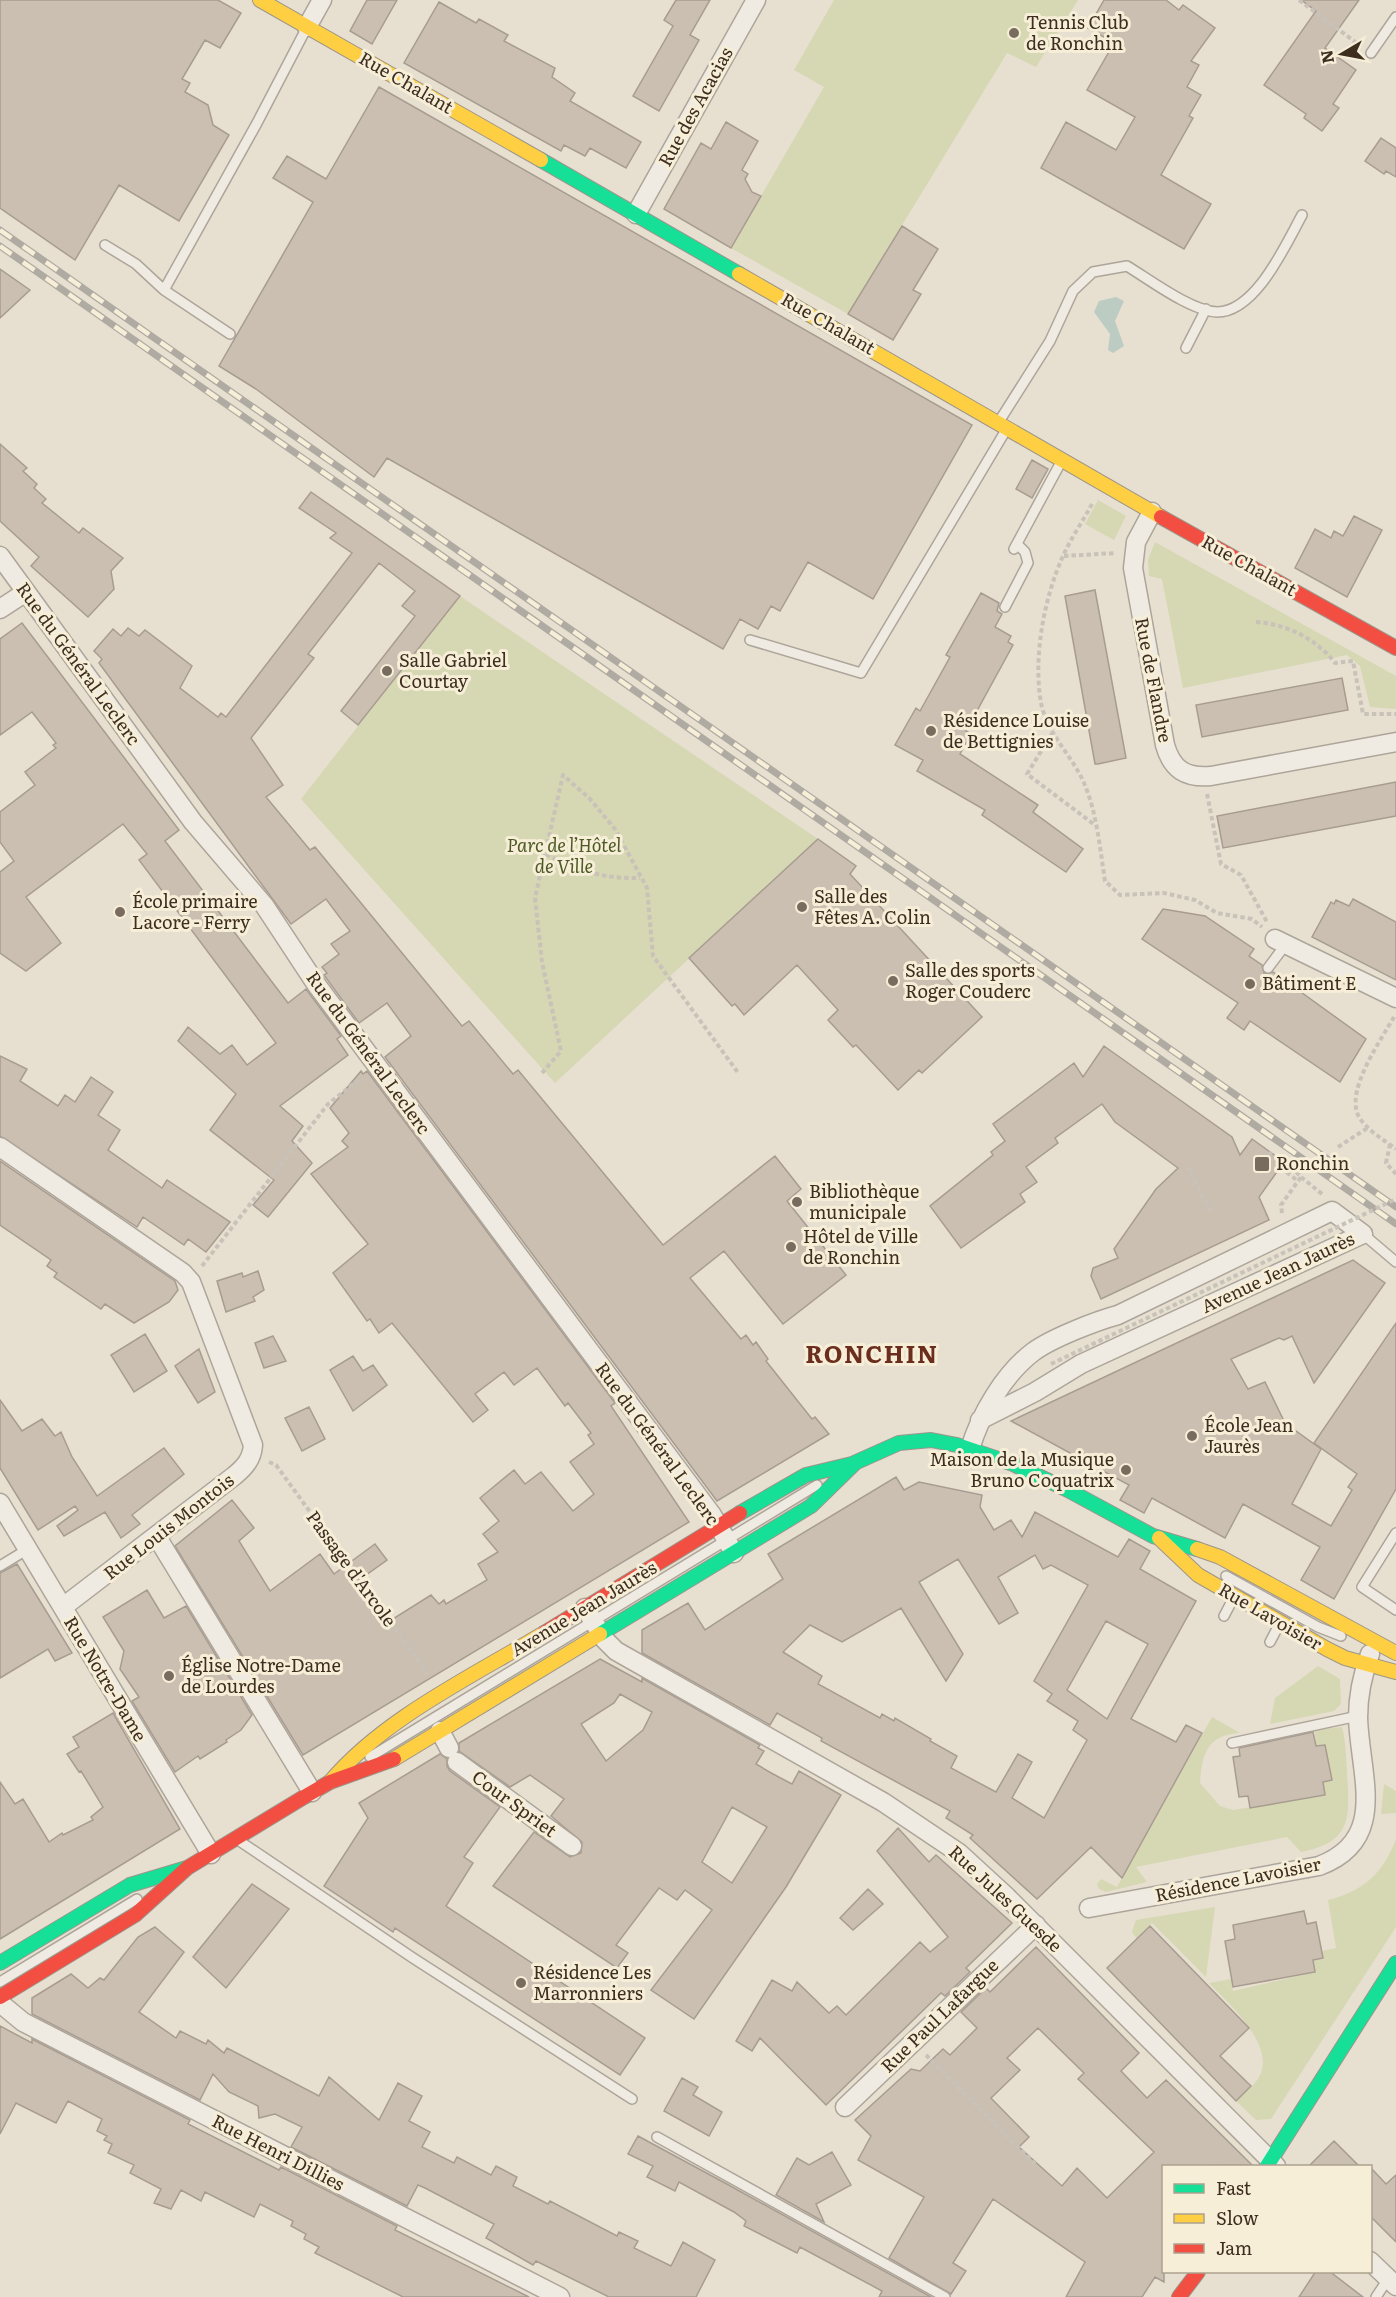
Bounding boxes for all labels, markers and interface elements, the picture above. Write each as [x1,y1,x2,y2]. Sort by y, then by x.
place label: Tennis Club de Ronchin [1026,8,1129,56]
north arrow [1312,24,1372,84]
marker: Tennis Club de Ronchin [1007,26,1021,40]
street label: Rue des Acacias [651,42,739,171]
street label: Rue Chalant [355,44,460,120]
text: N [1313,48,1339,65]
street label: Rue Chalant [777,285,882,361]
street label: Rue Chalant [1197,527,1303,602]
street label: Rue du Général Leclerc [11,576,148,750]
street label: Rue de Flandre [1129,615,1180,745]
place label: Salle Gabriel Courtay [399,646,507,694]
marker: Salle Gabriel Courtay [380,664,394,678]
place label: Résidence Louise de Bettignies [943,706,1089,754]
marker: Résidence Louise de Bettignies [924,724,938,738]
park label: Parc de l’Hôtel de Ville [507,831,622,879]
place label: Salle des Fêtes A. Colin [814,882,931,930]
place label: École primaire Lacore - Ferry [132,887,258,935]
marker: Salle des Fêtes A. Colin [795,900,809,914]
marker: École primaire Lacore - Ferry [113,905,127,919]
place label: Salle des sports Roger Couderc [905,956,1035,1004]
street label: Rue du Général Leclerc [301,965,438,1139]
place label: Bâtiment E [1262,969,1357,996]
marker: Salle des sports Roger Couderc [886,974,900,988]
marker: Bâtiment E [1243,977,1257,991]
place label: Ronchin [1276,1149,1349,1176]
marker: Ronchin [1253,1155,1271,1173]
place label: Bibliothèque municipale [809,1177,919,1225]
marker: Bibliothèque municipale [790,1195,804,1209]
place label: Hôtel de Ville de Ronchin [803,1222,918,1270]
street label: Avenue Jean Jaurès [1196,1224,1358,1319]
marker: Hôtel de Ville de Ronchin [784,1240,798,1254]
district label: RONCHIN [805,1335,939,1370]
street label: Rue du Général Leclerc [590,1356,727,1530]
place label: École Jean Jaurès [1204,1411,1294,1459]
marker: École Jean Jaurès [1185,1429,1199,1443]
place label: Maison de la Musique Bruno Coquatrix [929,1445,1115,1493]
marker: Maison de la Musique Bruno Coquatrix [1119,1463,1133,1477]
street label: Rue Louis Montois [97,1466,239,1585]
street label: Passage d'Arcole [301,1504,404,1632]
street label: Avenue Jean Jaurès [505,1553,661,1662]
street label: Rue Lavoisier [1214,1575,1328,1657]
street label: Rue Notre-Dame [58,1610,154,1746]
place label: Église Notre-Dame de Lourdes [181,1651,341,1699]
marker: Église Notre-Dame de Lourdes [162,1669,176,1683]
street label: Cour Spriet [467,1763,563,1843]
street label: Rue Jules Guesde [943,1838,1069,1958]
street label: Résidence Lavoisier [1153,1849,1323,1908]
street label: Rue Paul Lafargue [874,1952,1004,2078]
place label: Résidence Les Marronniers [533,1958,651,2006]
marker: Résidence Les Marronniers [514,1976,528,1990]
street label: Rue Henri Dillies [208,2107,350,2197]
legend [1162,2165,1372,2273]
text: Fast [1216,2174,1252,2201]
text: Slow [1216,2204,1259,2231]
text: Jam [1216,2234,1252,2261]

